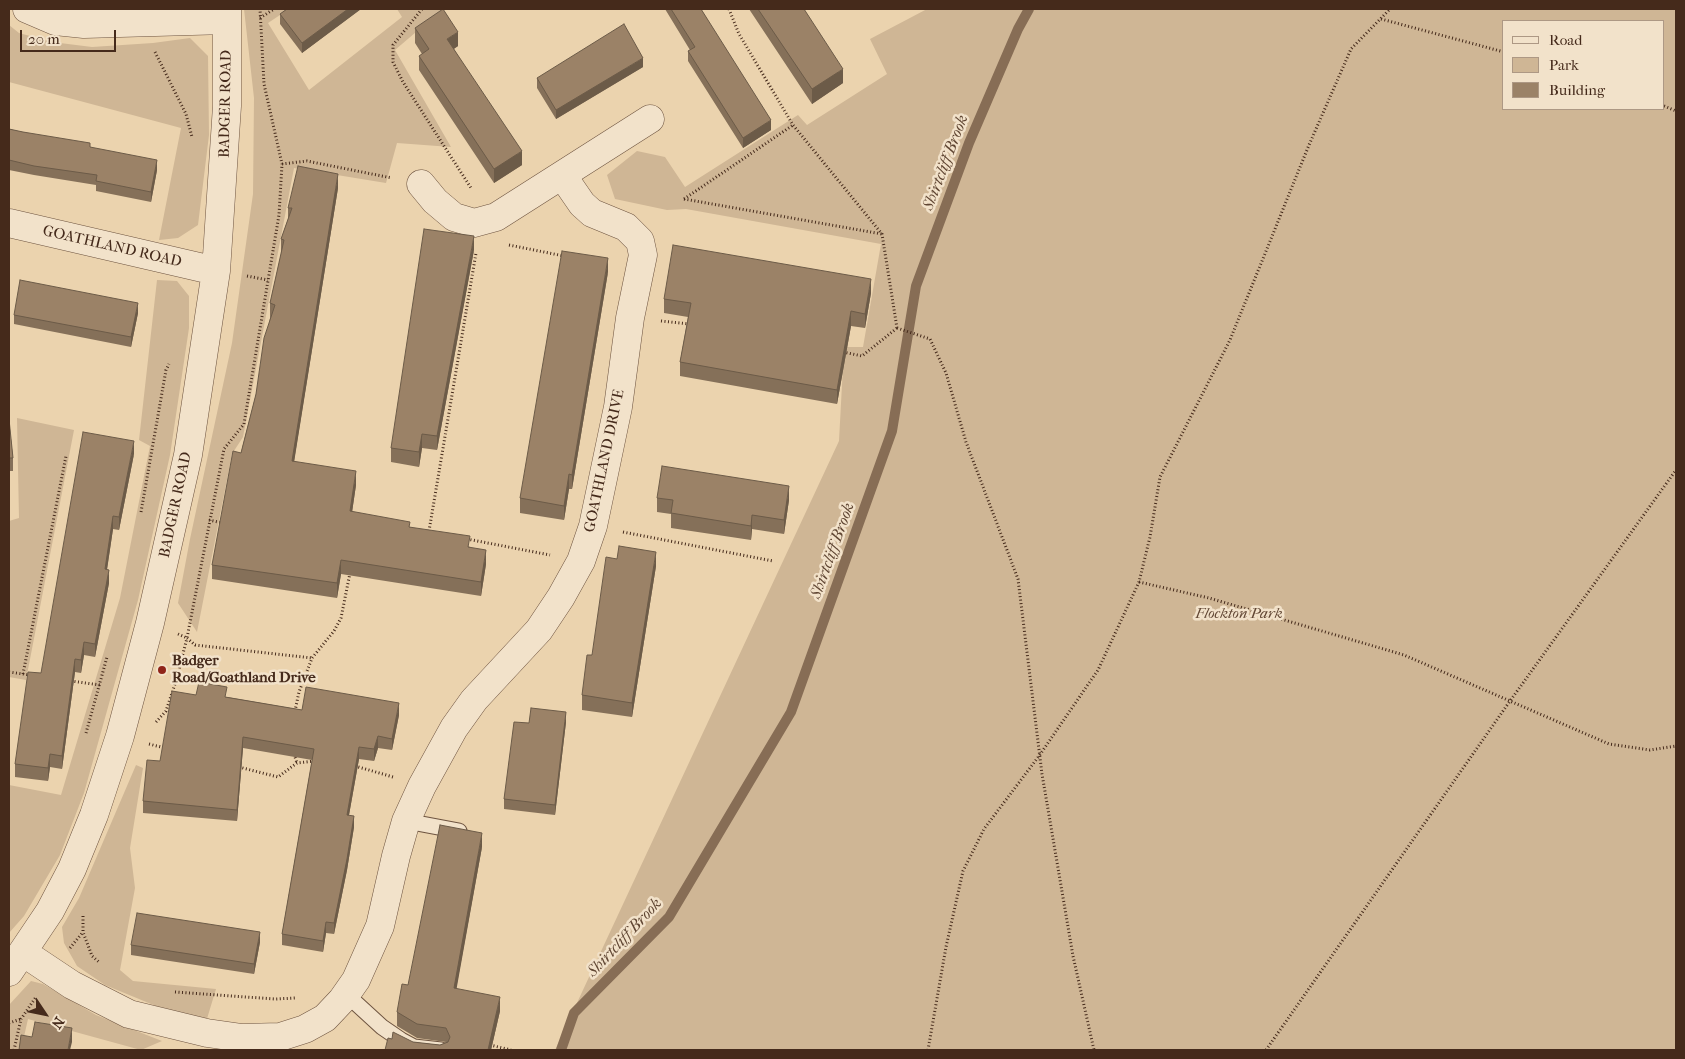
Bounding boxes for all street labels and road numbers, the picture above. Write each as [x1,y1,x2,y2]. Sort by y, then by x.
street label: BADGER ROAD [216,50,236,158]
street label: GOATHLAND ROAD [41,222,183,272]
street label: GOATHLAND DRIVE [581,388,629,534]
street label: BADGER ROAD [156,450,196,560]

